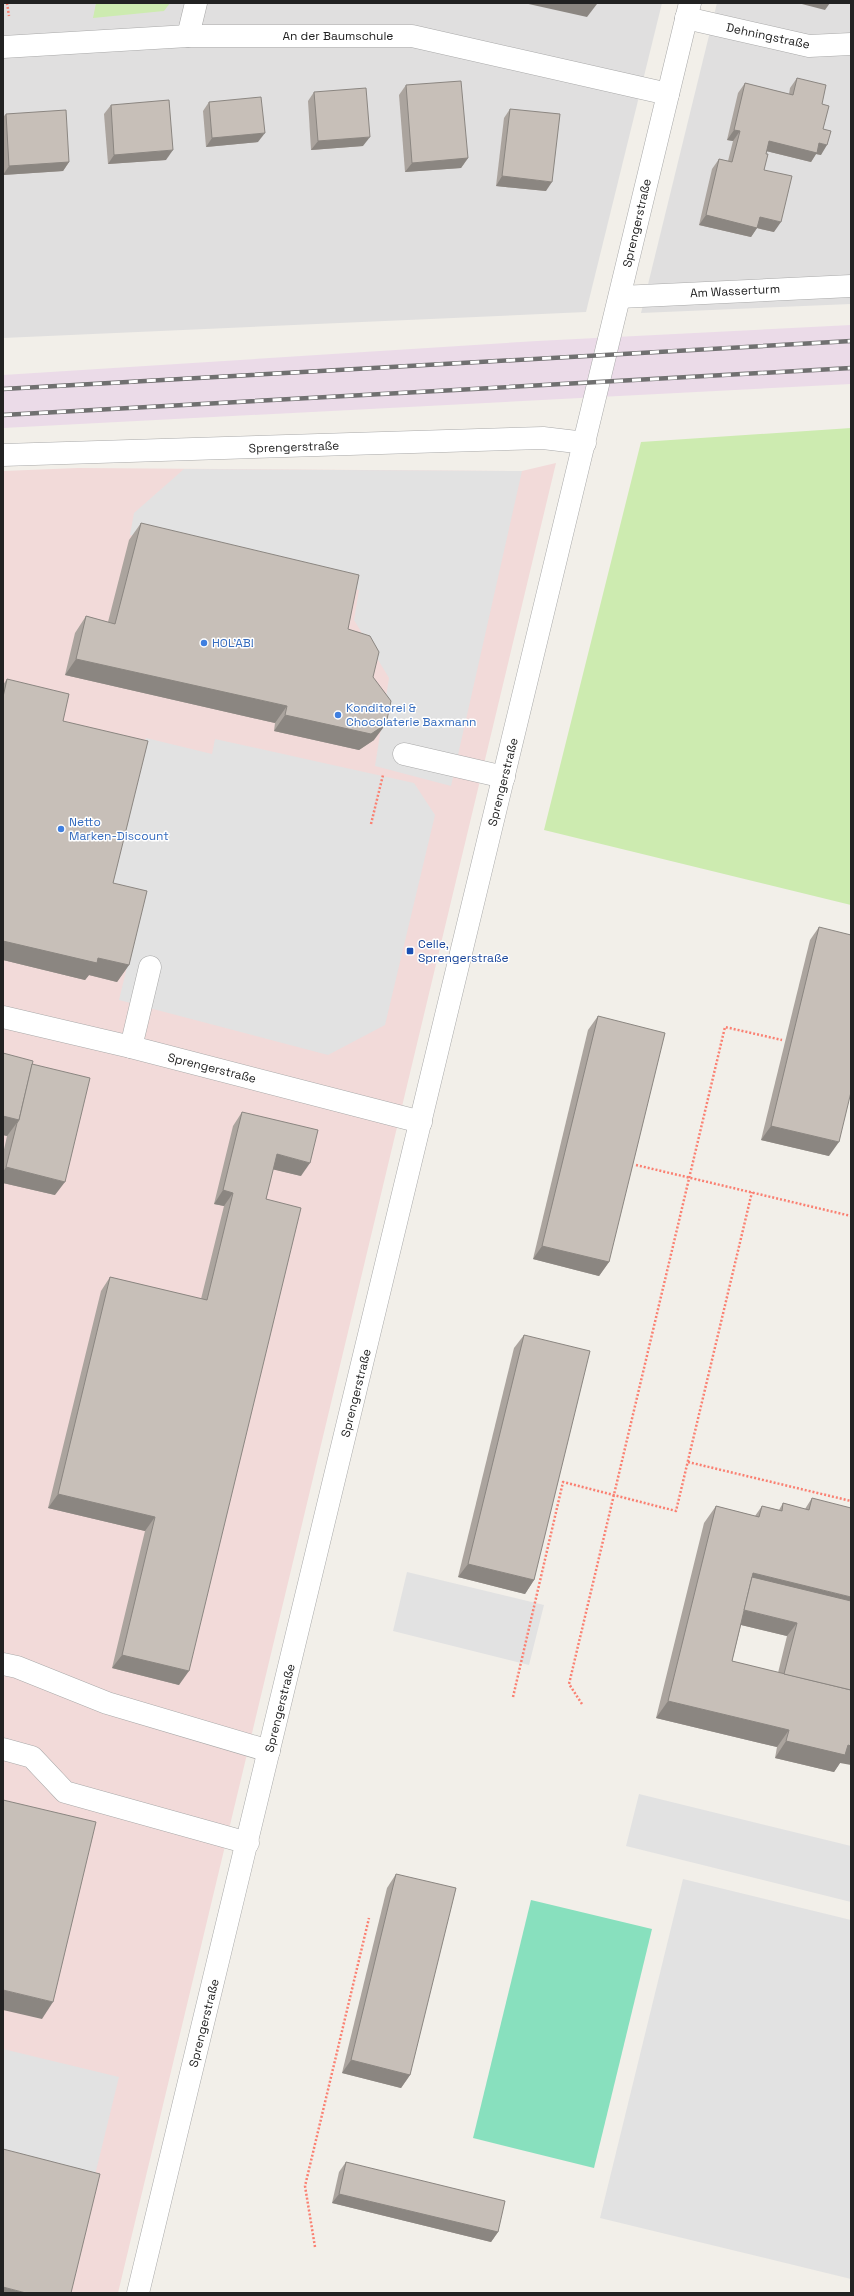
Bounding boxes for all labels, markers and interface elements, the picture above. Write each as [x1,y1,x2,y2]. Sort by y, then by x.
street label: Dehningstraße [725,19,811,53]
street label: An der Baumschule [283,28,393,44]
street label: Sprengerstraße [619,177,655,269]
street label: Am Wasserturm [690,281,780,301]
street label: Sprengerstraße [248,437,340,457]
place label: HOL'AB! [212,635,254,651]
marker: HOL'AB! [199,638,209,648]
place label: Konditorei & Chocolaterie Baxmann [346,700,476,730]
marker: Konditorei & Chocolaterie Baxmann [333,710,343,720]
street label: Sprengerstraße [484,736,522,828]
place label: Netto Marken-Discount [69,814,169,844]
marker: Netto Marken-Discount [56,824,66,834]
place label: Celle, Sprengerstraße [418,936,509,966]
marker: Celle, Sprengerstraße [405,946,415,956]
street label: Sprengerstraße [166,1049,258,1087]
street label: Sprengerstraße [337,1347,375,1439]
street label: Sprengerstraße [261,1662,299,1754]
street label: Sprengerstraße [185,1977,223,2069]

